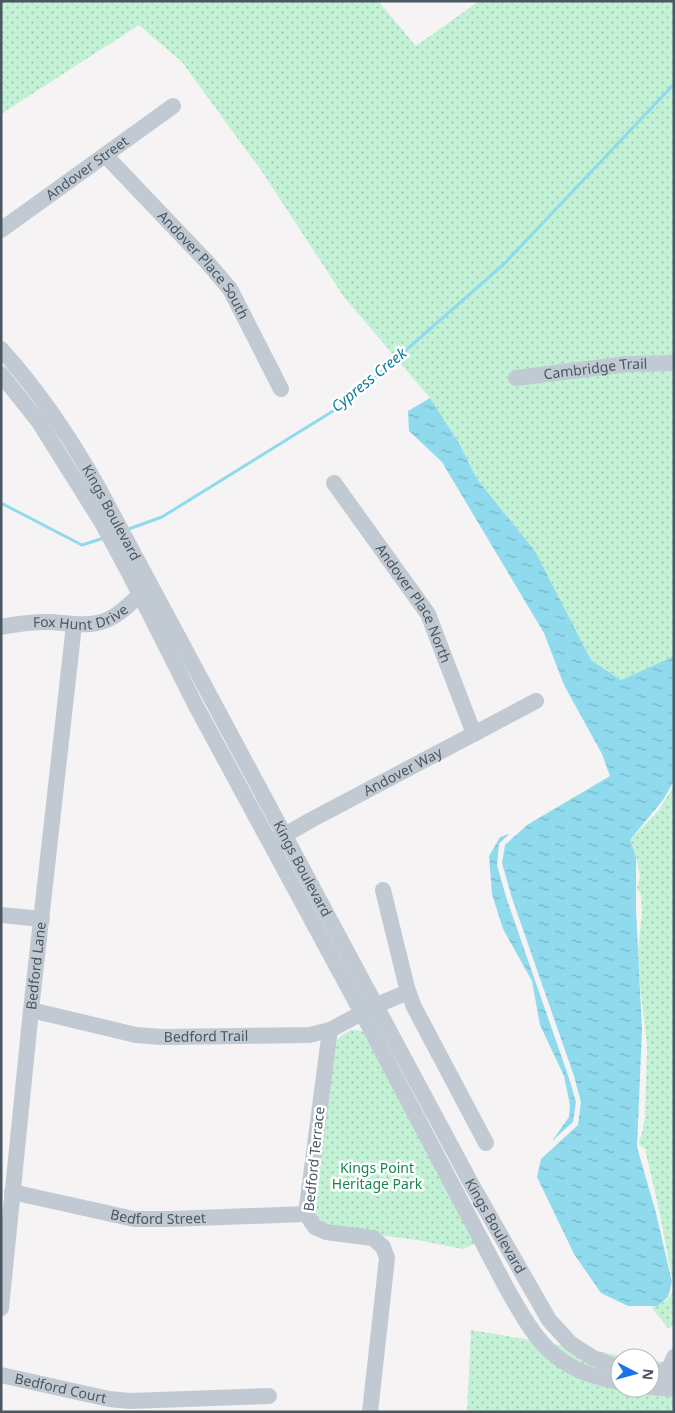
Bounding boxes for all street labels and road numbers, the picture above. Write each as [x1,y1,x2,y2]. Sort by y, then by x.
street label: Andover Street [41,131,132,204]
street label: Andover Place South [154,206,254,322]
street label: Cambridge Trail [542,354,647,383]
street label: Kings Boulevard [78,461,146,564]
street label: Andover Place North [372,540,456,665]
street label: Fox Hunt Drive [32,600,132,634]
street label: Andover Way [360,742,446,800]
street label: Kings Boulevard [269,817,336,920]
street label: Bedford Lane [21,921,50,1011]
street label: Bedford Trail [164,1026,248,1046]
street label: Bedford Terrace [299,1106,328,1212]
street label: Kings Boulevard [461,1175,530,1277]
street label: Bedford Street [109,1204,206,1228]
street label: Bedford Court [13,1368,108,1407]

